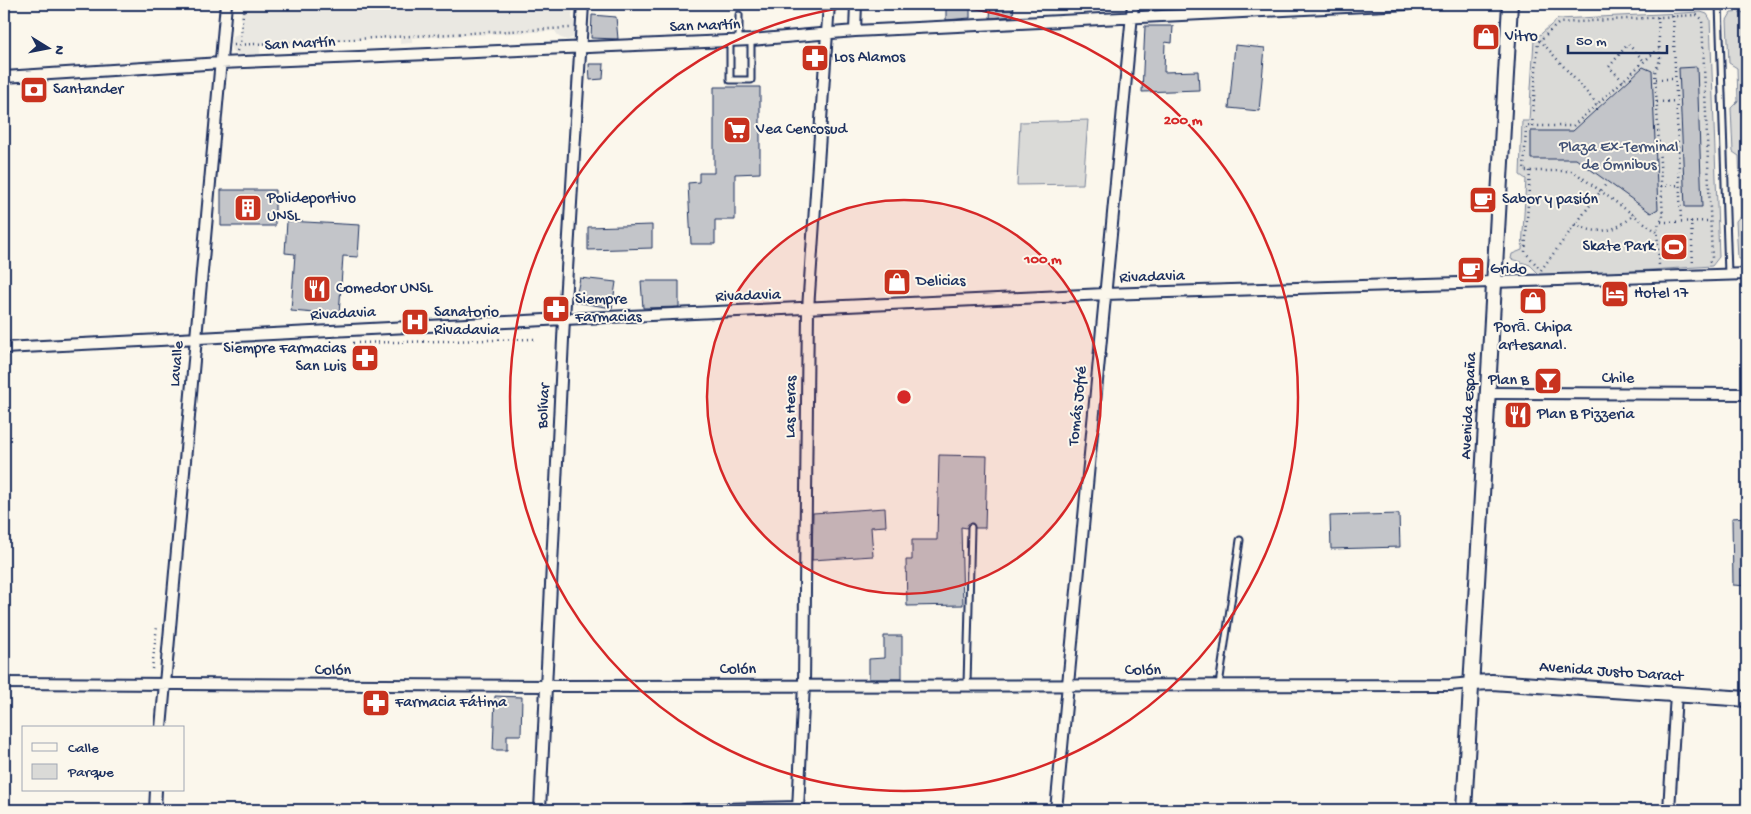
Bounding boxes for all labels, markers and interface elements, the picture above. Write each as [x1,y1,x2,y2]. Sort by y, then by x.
street label: San Martín [669,16,741,38]
north arrow [22,22,72,72]
shop icon: Vitro [1471,22,1501,52]
scale bar [1568,22,1667,54]
place label: Vitro [1504,28,1538,47]
text: 50 m [1576,33,1607,51]
street label: San Martín [264,34,336,56]
pharmacy icon: Los Alamos [800,43,830,73]
text: N [49,44,68,56]
place label: Los Alamos [834,49,906,68]
bank icon: Santander [19,75,49,105]
place label: Santander [53,81,125,100]
text: 200 m [1164,112,1203,130]
supermarket icon: Vea Cencosud [722,115,752,145]
place label: Vea Cencosud [755,121,849,140]
park label: Plaza Ex-Terminal de Ómnibus [1558,139,1679,176]
cafe icon: Sabor y pasión [1468,185,1498,215]
place label: Polideportivo UNSL [266,190,356,227]
place label: Sabor y pasión [1502,191,1599,210]
building icon: Polideportivo UNSL [233,193,263,223]
sports icon: Skate Park [1659,232,1689,262]
place label: Skate Park [1582,238,1657,257]
text: 100 m [1023,251,1062,269]
cafe icon: Grido [1456,255,1486,285]
place label: Grido [1490,261,1527,280]
shop icon: Delicias [882,267,912,297]
street label: Rivadavia [1119,267,1186,289]
place label: Delicias [915,273,966,292]
restaurant icon: Comedor UNSL [302,274,332,304]
hotel icon: Hotel 17 [1600,279,1630,309]
place label: Comedor UNSL [336,280,434,299]
place label: Hotel 17 [1634,285,1689,304]
street label: Rivadavia [715,286,782,308]
shop icon: Porā. Chipa artesanal. [1518,286,1548,316]
place label: Siempre Farmacias [574,291,643,328]
pharmacy icon: Siempre Farmacias [541,294,571,324]
street label: Rivadavia [310,304,377,326]
place label: Sanatorio Rivadavia [434,304,501,341]
hospital icon: Sanatorio Rivadavia [400,307,430,337]
place label: Porā. Chipa artesanal. [1493,319,1573,356]
street label: Lavalle [167,340,190,388]
place label: Siempre Farmacias San Luis [223,340,347,377]
pharmacy icon: Siempre Farmacias San Luis [350,343,380,373]
street label: Avenida España [1458,351,1482,460]
street label: Tomás Jofré [1065,364,1093,448]
bar icon: Plan B [1533,366,1563,396]
street label: Chile [1602,370,1635,389]
place label: Plan B [1487,372,1530,391]
street label: Las Heras [782,375,802,438]
street label: Bolívar [534,382,556,430]
centre of rings [895,388,913,406]
restaurant icon: Plan B Pizzeria [1503,400,1533,430]
place label: Plan B Pizzeria [1536,406,1635,425]
street label: Avenida Justo Daract [1538,658,1685,688]
street label: Colón [720,661,757,680]
street label: Colón [315,662,352,681]
street label: Colón [1125,662,1162,681]
pharmacy icon: Farmacia Fátima [361,688,391,718]
place label: Farmacia Fátima [394,694,508,713]
legend [22,726,185,792]
text: Calle [68,740,99,758]
text: Parque [67,764,114,782]

